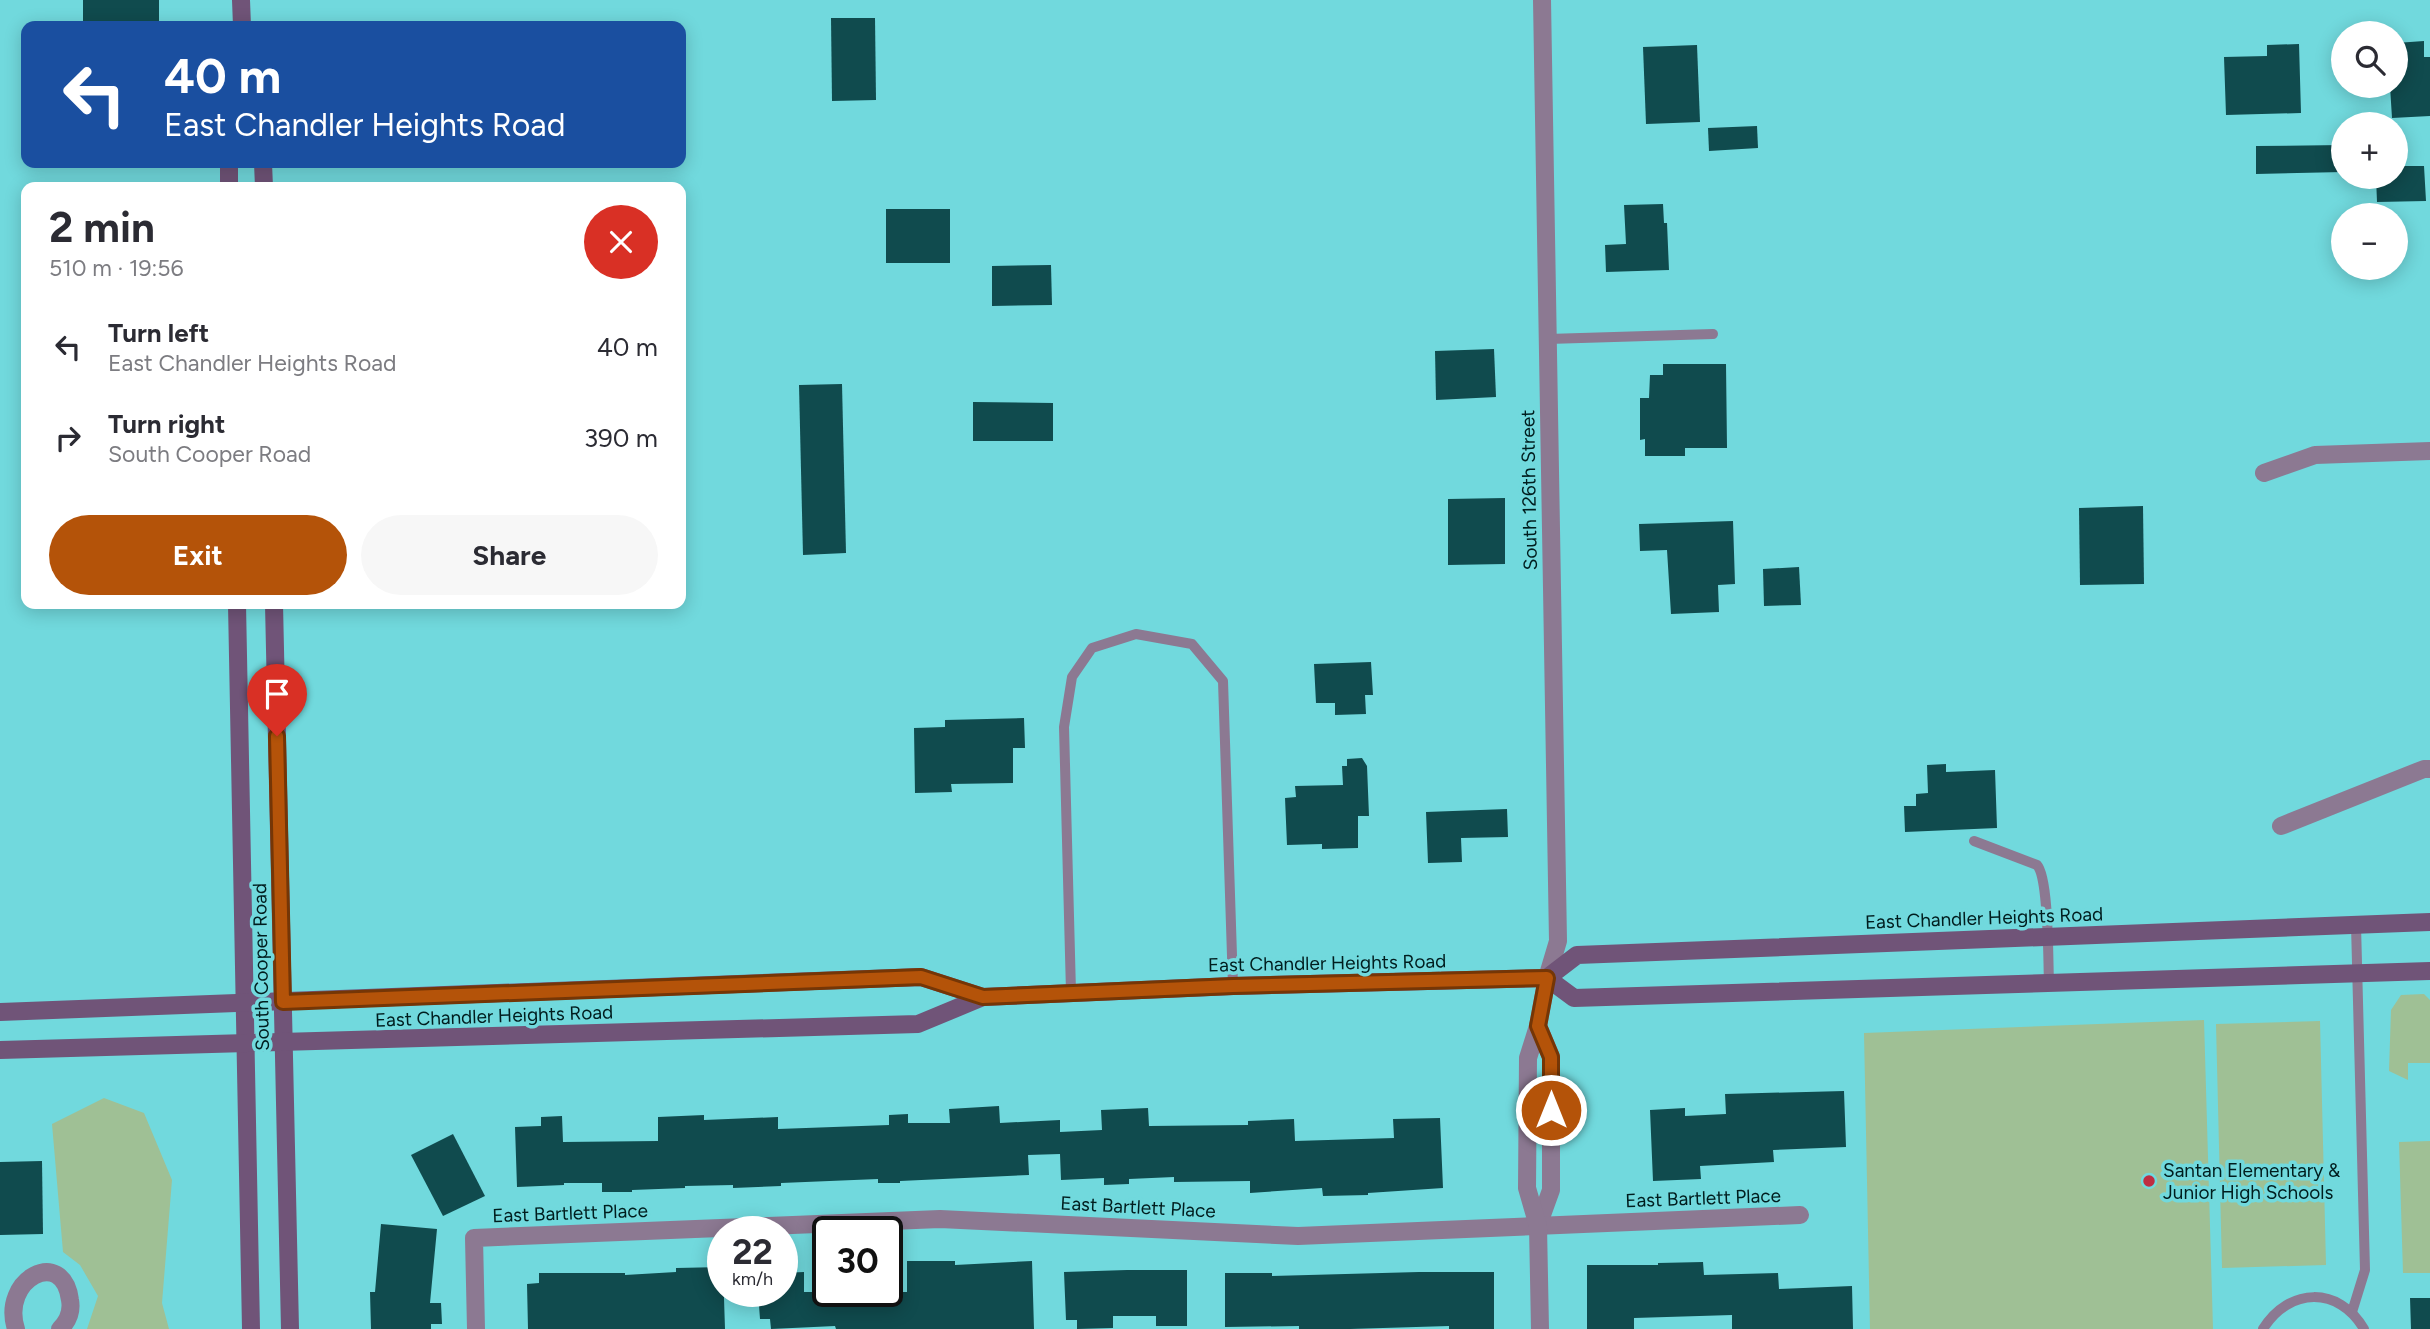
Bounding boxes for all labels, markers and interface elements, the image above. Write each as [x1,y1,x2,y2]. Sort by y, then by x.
map controls [2331,21,2408,280]
button: search [2331,21,2408,98]
text: 40 m [164,46,281,105]
icon: left [49,49,140,140]
text: East Chandler Heights Road [164,106,565,144]
button: + [2331,112,2408,189]
text: 2 min [49,202,155,253]
button: − [2331,203,2408,280]
button: close [584,205,658,279]
text: 510 m · 19:56 [49,254,184,282]
text: Turn left [108,317,209,349]
icon: left [49,328,87,366]
text: 40 m [597,331,658,363]
text: East Chandler Heights Road [108,349,397,377]
text: Turn right [108,408,225,440]
street label: South 126th Street [1516,409,1542,571]
icon: right [49,419,87,457]
text: 390 m [584,422,658,454]
text: South Cooper Road [108,440,311,468]
button: Exit [49,515,347,595]
button: Share [361,515,658,595]
pin [247,664,307,736]
icon: arrive [258,675,296,713]
street label: South Cooper Road [248,883,274,1051]
street label: East Chandler Heights Road [1864,902,2104,934]
street label: East Chandler Heights Road [1208,949,1446,977]
street label: East Chandler Heights Road [374,1000,614,1032]
position arrow [1514,1073,1588,1147]
place label: Santan Elementary & Junior High Schools [2163,1159,2341,1204]
marker: Santan Elementary & Junior High Schools [2141,1173,2157,1189]
street label: East Bartlett Place [1625,1184,1781,1212]
street label: East Bartlett Place [1060,1191,1216,1223]
street label: East Bartlett Place [492,1199,648,1227]
speed limit sign: 30 [812,1216,903,1307]
text: 22 [732,1231,773,1273]
text: km/h [732,1268,773,1290]

